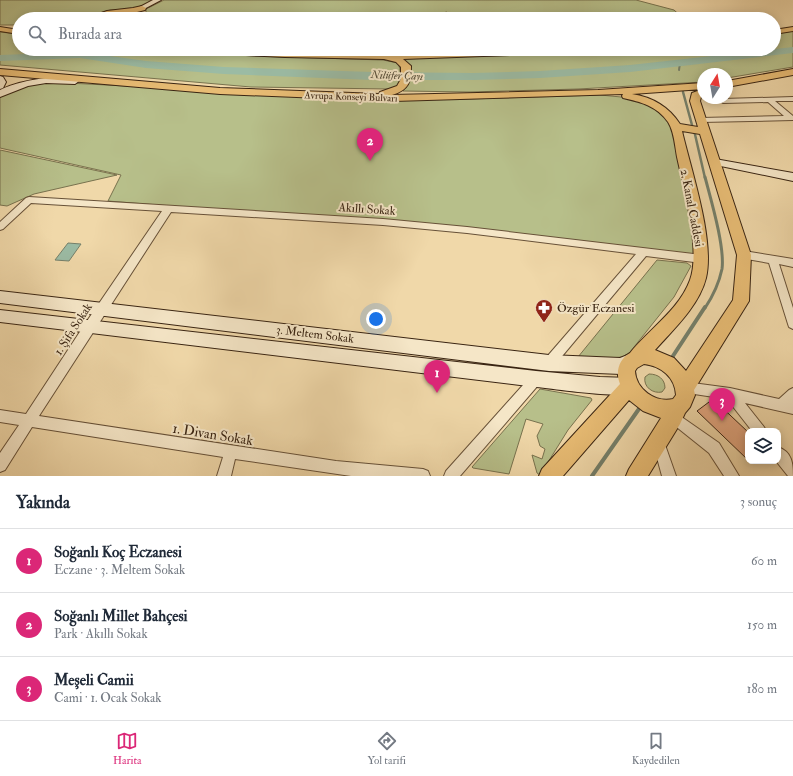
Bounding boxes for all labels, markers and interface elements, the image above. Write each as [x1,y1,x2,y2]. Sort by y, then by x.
search box [12,12,781,56]
icon: search [26,23,48,45]
text: Burada ara [58,25,122,44]
water label: Nilüfer Çayı [370,68,423,83]
north arrow [697,68,733,104]
street label: Avrupa Konseyi Bulvarı [303,89,398,106]
pin: 2 [357,128,383,161]
street label: 2. Kanal Caddesi [677,168,706,248]
street label: Akıllı Sokak [337,200,396,219]
pharmacy icon: Özgür Eczanesi [534,298,554,323]
street label: 1. Şifa Sokak [51,300,96,358]
place label: Özgür Eczanesi [557,301,635,316]
your location [366,309,386,329]
street label: 3. Meltem Sokak [275,322,355,347]
pin: 1 [424,360,450,393]
pin: 3 [709,388,735,421]
street label: 1. Divan Sokak [171,420,255,449]
map controls [745,428,781,464]
button: layers [745,428,781,464]
text: Yakında [16,492,70,513]
text: 3 sonuç [740,494,777,510]
text: Soğanlı Koç Eczanesi [54,543,182,562]
text: 1 [27,553,31,569]
text: 60 m [751,553,777,569]
text: Eczane · 3. Meltem Sokak [54,562,185,578]
text: Soğanlı Millet Bahçesi [54,607,188,626]
text: 2 [26,617,32,633]
text: 150 m [747,617,777,633]
text: Park · Akıllı Sokak [54,626,148,642]
text: Meşeli Camii [54,671,134,690]
text: 3 [27,681,32,697]
text: 180 m [747,681,777,697]
text: Cami · 1. Ocak Sokak [54,690,162,706]
tab: Harita [113,730,142,767]
tab: Yol tarifi [367,730,406,767]
tab: Kaydedilen [632,730,680,767]

